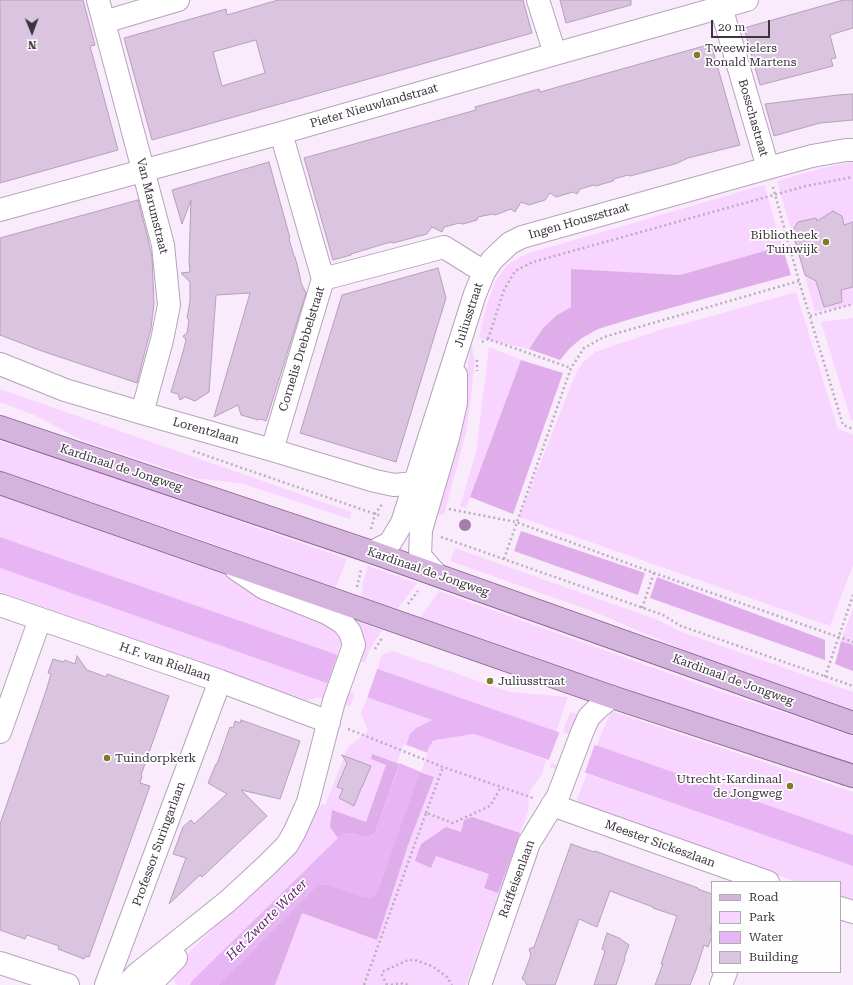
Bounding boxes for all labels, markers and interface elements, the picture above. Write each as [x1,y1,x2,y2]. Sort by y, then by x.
north arrow [12,12,52,52]
scale bar [713,12,772,38]
text: 20 m [718,20,745,34]
text: N [28,38,37,51]
place label: Tweewielers Ronald Martens [705,41,797,69]
marker: Tweewielers Ronald Martens [692,50,702,60]
street label: Bosschastraat [735,78,771,158]
street label: Pieter Nieuwlandstraat [308,81,440,131]
street label: Van Marumstraat [133,157,171,255]
street label: Ingen Houszstraat [527,200,631,242]
place label: Bibliotheek Tuinwijk [751,228,818,256]
marker: Bibliotheek Tuinwijk [821,237,831,247]
street label: Juliusstraat [452,281,486,349]
street label: Cornelis Drebbelstraat [276,285,328,413]
street label: Lorentzlaan [171,415,241,447]
street label: Kardinaal de Jongweg [58,441,184,495]
street label: Kardinaal de Jongweg [365,544,491,600]
street label: H.F. van Riellaan [117,640,213,684]
street label: Kardinaal de Jongweg [671,651,795,709]
place label: Juliusstraat [498,674,565,688]
marker: Juliusstraat [485,676,495,686]
place label: Tuindorpkerk [115,751,196,765]
marker: Tuindorpkerk [102,753,112,763]
place label: Utrecht-Kardinaal de Jongweg [677,772,782,800]
street label: Professor Suringarlaan [130,780,188,908]
marker: Utrecht-Kardinaal de Jongweg [785,781,795,791]
street label: Meester Sickeszlaan [603,817,717,871]
street label: Raiffeisenlaan [496,838,538,920]
water label: Het Zwarte Water [223,876,311,964]
legend [711,881,841,973]
text: Road [749,890,778,904]
text: Park [749,910,775,924]
text: Water [749,930,783,944]
text: Building [749,950,798,964]

